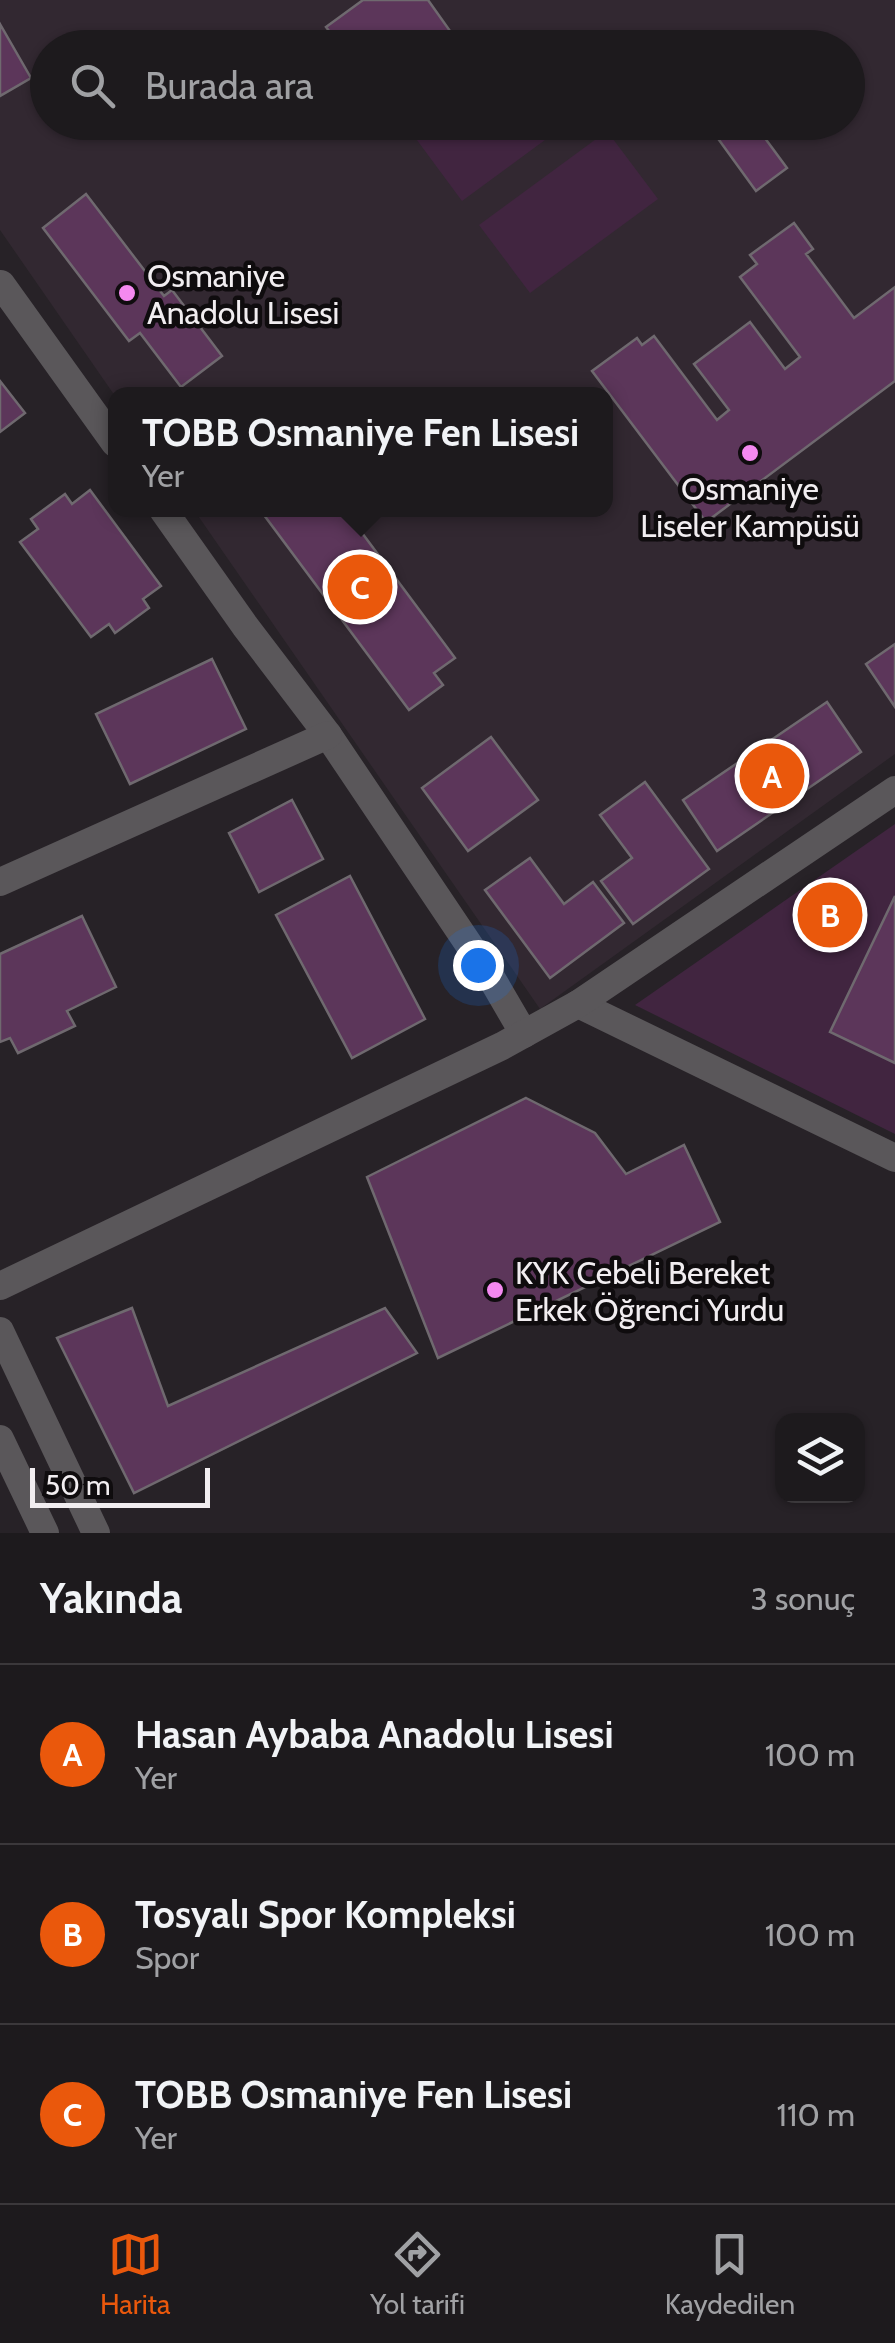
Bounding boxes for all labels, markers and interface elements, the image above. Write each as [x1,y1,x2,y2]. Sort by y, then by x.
search box [30,30,865,140]
icon: search [65,58,120,113]
text: Burada ara [145,62,314,109]
place label: Osmaniye Anadolu Lisesi [147,256,339,332]
marker: Osmaniye Anadolu Lisesi [116,282,138,304]
popup [108,387,613,517]
text: TOBB Osmaniye Fen Lisesi [142,409,579,456]
marker: Osmaniye Liseler Kampüsü [739,442,761,464]
text: Yer [142,456,184,495]
place label: Osmaniye Liseler Kampüsü [640,469,860,545]
pin: C [328,550,392,624]
pin: A [740,738,804,814]
pin: B [798,878,862,952]
your location [453,940,504,991]
place label: KYK Cebeli Bereket Erkek Öğrenci Yurdu [515,1253,784,1329]
marker: KYK Cebeli Bereket Erkek Öğrenci Yurdu [484,1279,506,1301]
map controls [775,1413,865,1503]
button: layers [775,1413,865,1503]
scale bar [30,1463,210,1508]
text: 50 m [45,1468,111,1502]
text: Yakında [40,1572,182,1624]
text: 3 sonuç [750,1579,855,1618]
text: Hasan Aybaba Anadolu Lisesi [135,1711,614,1758]
text: A [62,1735,83,1774]
text: 100 m [765,1735,855,1774]
text: Yer [135,1758,177,1797]
text: Tosyalı Spor Kompleksi [135,1891,516,1938]
text: B [62,1915,83,1954]
text: 100 m [765,1915,855,1954]
text: Spor [135,1938,199,1977]
text: TOBB Osmaniye Fen Lisesi [135,2071,572,2118]
text: C [63,2095,82,2134]
text: 110 m [777,2095,855,2134]
text: Yer [135,2118,177,2157]
tab: Harita [100,2227,170,2321]
tab: Yol tarifi [370,2227,465,2321]
tab: Kaydedilen [665,2227,795,2321]

